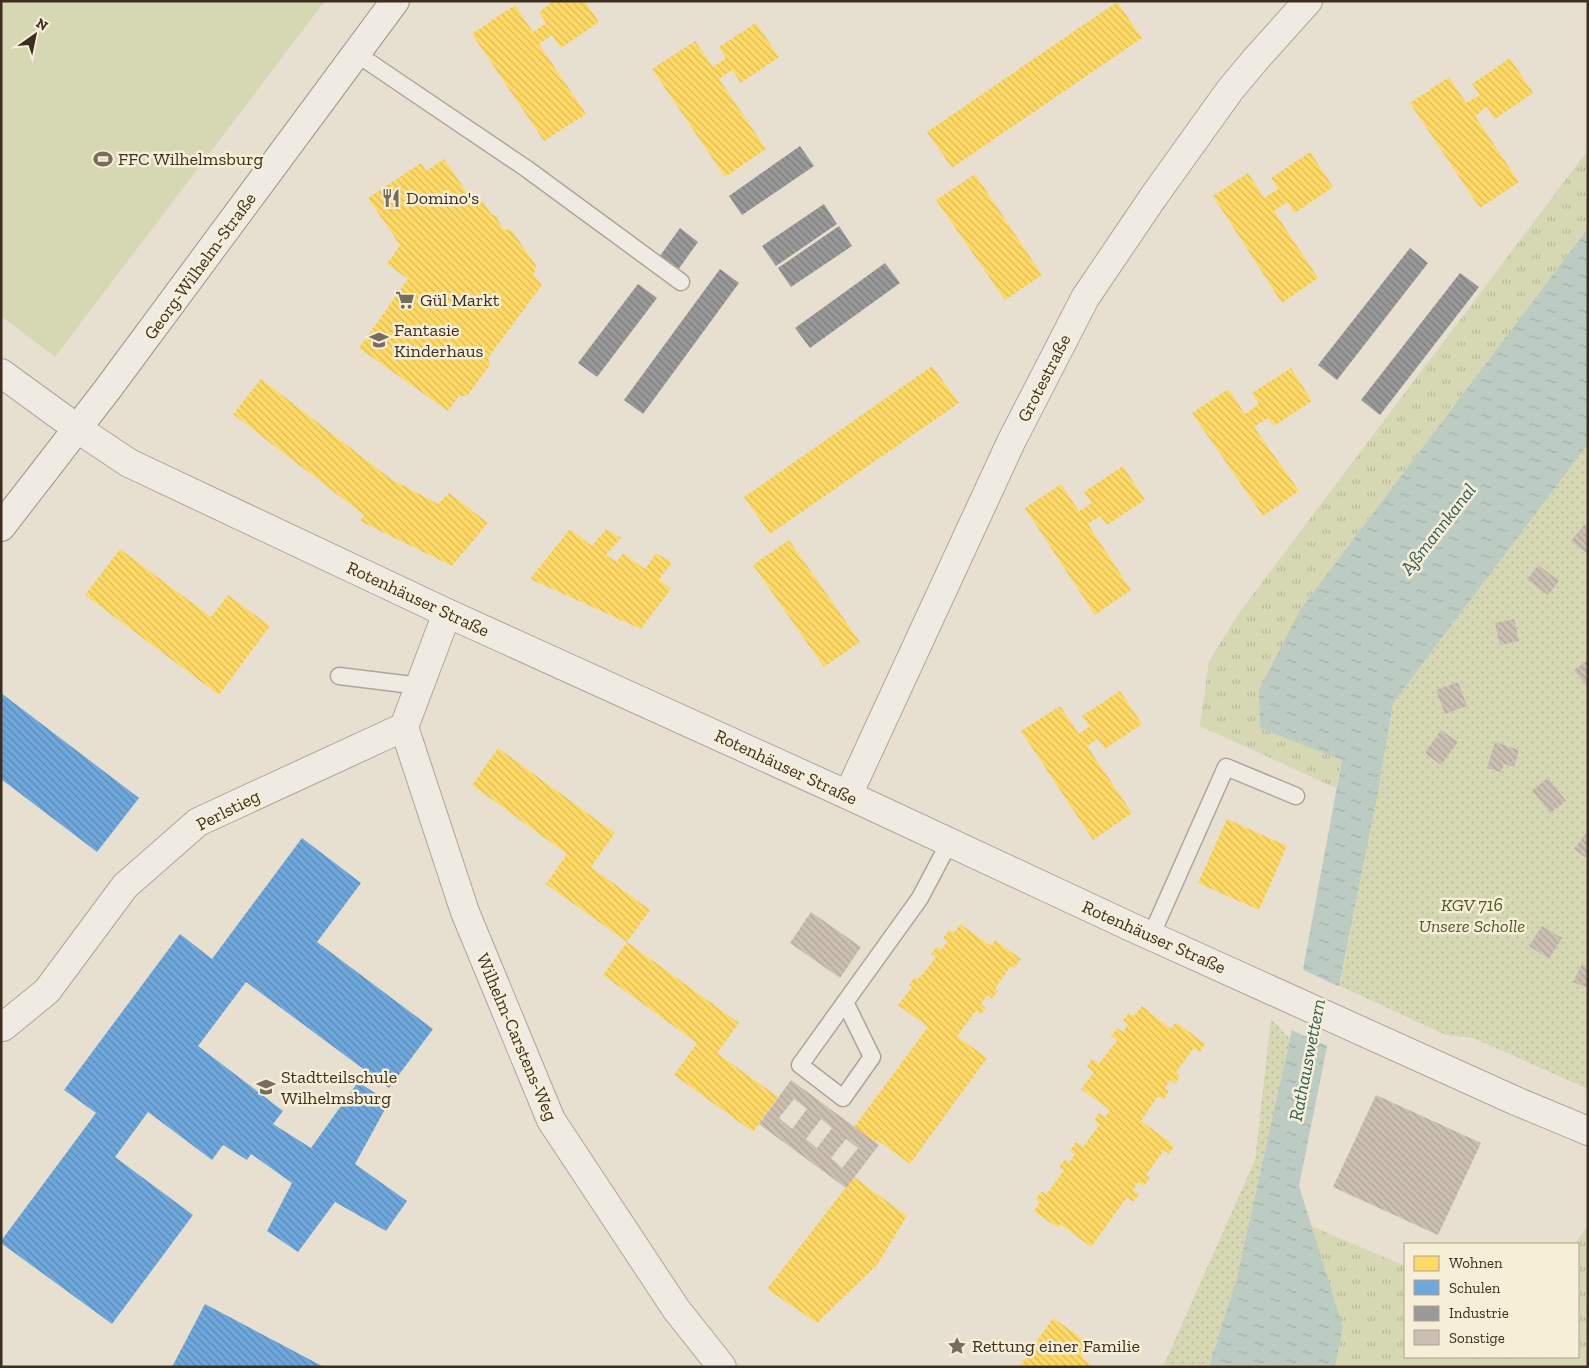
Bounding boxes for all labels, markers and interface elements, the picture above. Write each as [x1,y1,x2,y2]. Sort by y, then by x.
north arrow [10,10,60,60]
text: N [33,14,51,35]
sports icon: FFC Wilhelmsburg [92,148,114,170]
place label: FFC Wilhelmsburg [118,148,264,170]
restaurant icon: Domino's [380,187,402,209]
place label: Domino's [406,187,479,209]
street label: Georg-Wilhelm-Straße [139,188,261,344]
supermarket icon: Gül Markt [394,289,416,311]
place label: Gül Markt [420,289,500,311]
place label: Fantasie Kinderhaus [394,319,484,362]
school or university icon: Fantasie Kinderhaus [368,329,390,351]
street label: Grotestraße [1013,331,1075,425]
water label: Aßmannkanal [1395,479,1481,580]
street label: Rotenhäuser Straße [343,556,493,642]
street label: Rotenhäuser Straße [711,724,861,810]
street label: Perlstieg [192,785,264,835]
park label: KGV 716 Unsere Scholle [1419,894,1525,937]
street label: Rotenhäuser Straße [1079,895,1229,979]
street label: Wilhelm-Carstens-Weg [472,950,562,1124]
water label: Rathauswettern [1284,997,1330,1123]
place label: Stadtteilschule Wilhelmsburg [281,1066,397,1109]
school or university icon: Stadtteilschule Wilhelmsburg [255,1076,277,1098]
legend [1404,1243,1579,1358]
text: Wohnen [1449,1254,1503,1272]
text: Schulen [1449,1279,1501,1297]
text: Industrie [1449,1304,1509,1322]
text: Sonstige [1449,1329,1505,1347]
place icon: Rettung einer Familie [946,1335,968,1357]
place label: Rettung einer Familie [972,1335,1140,1357]

